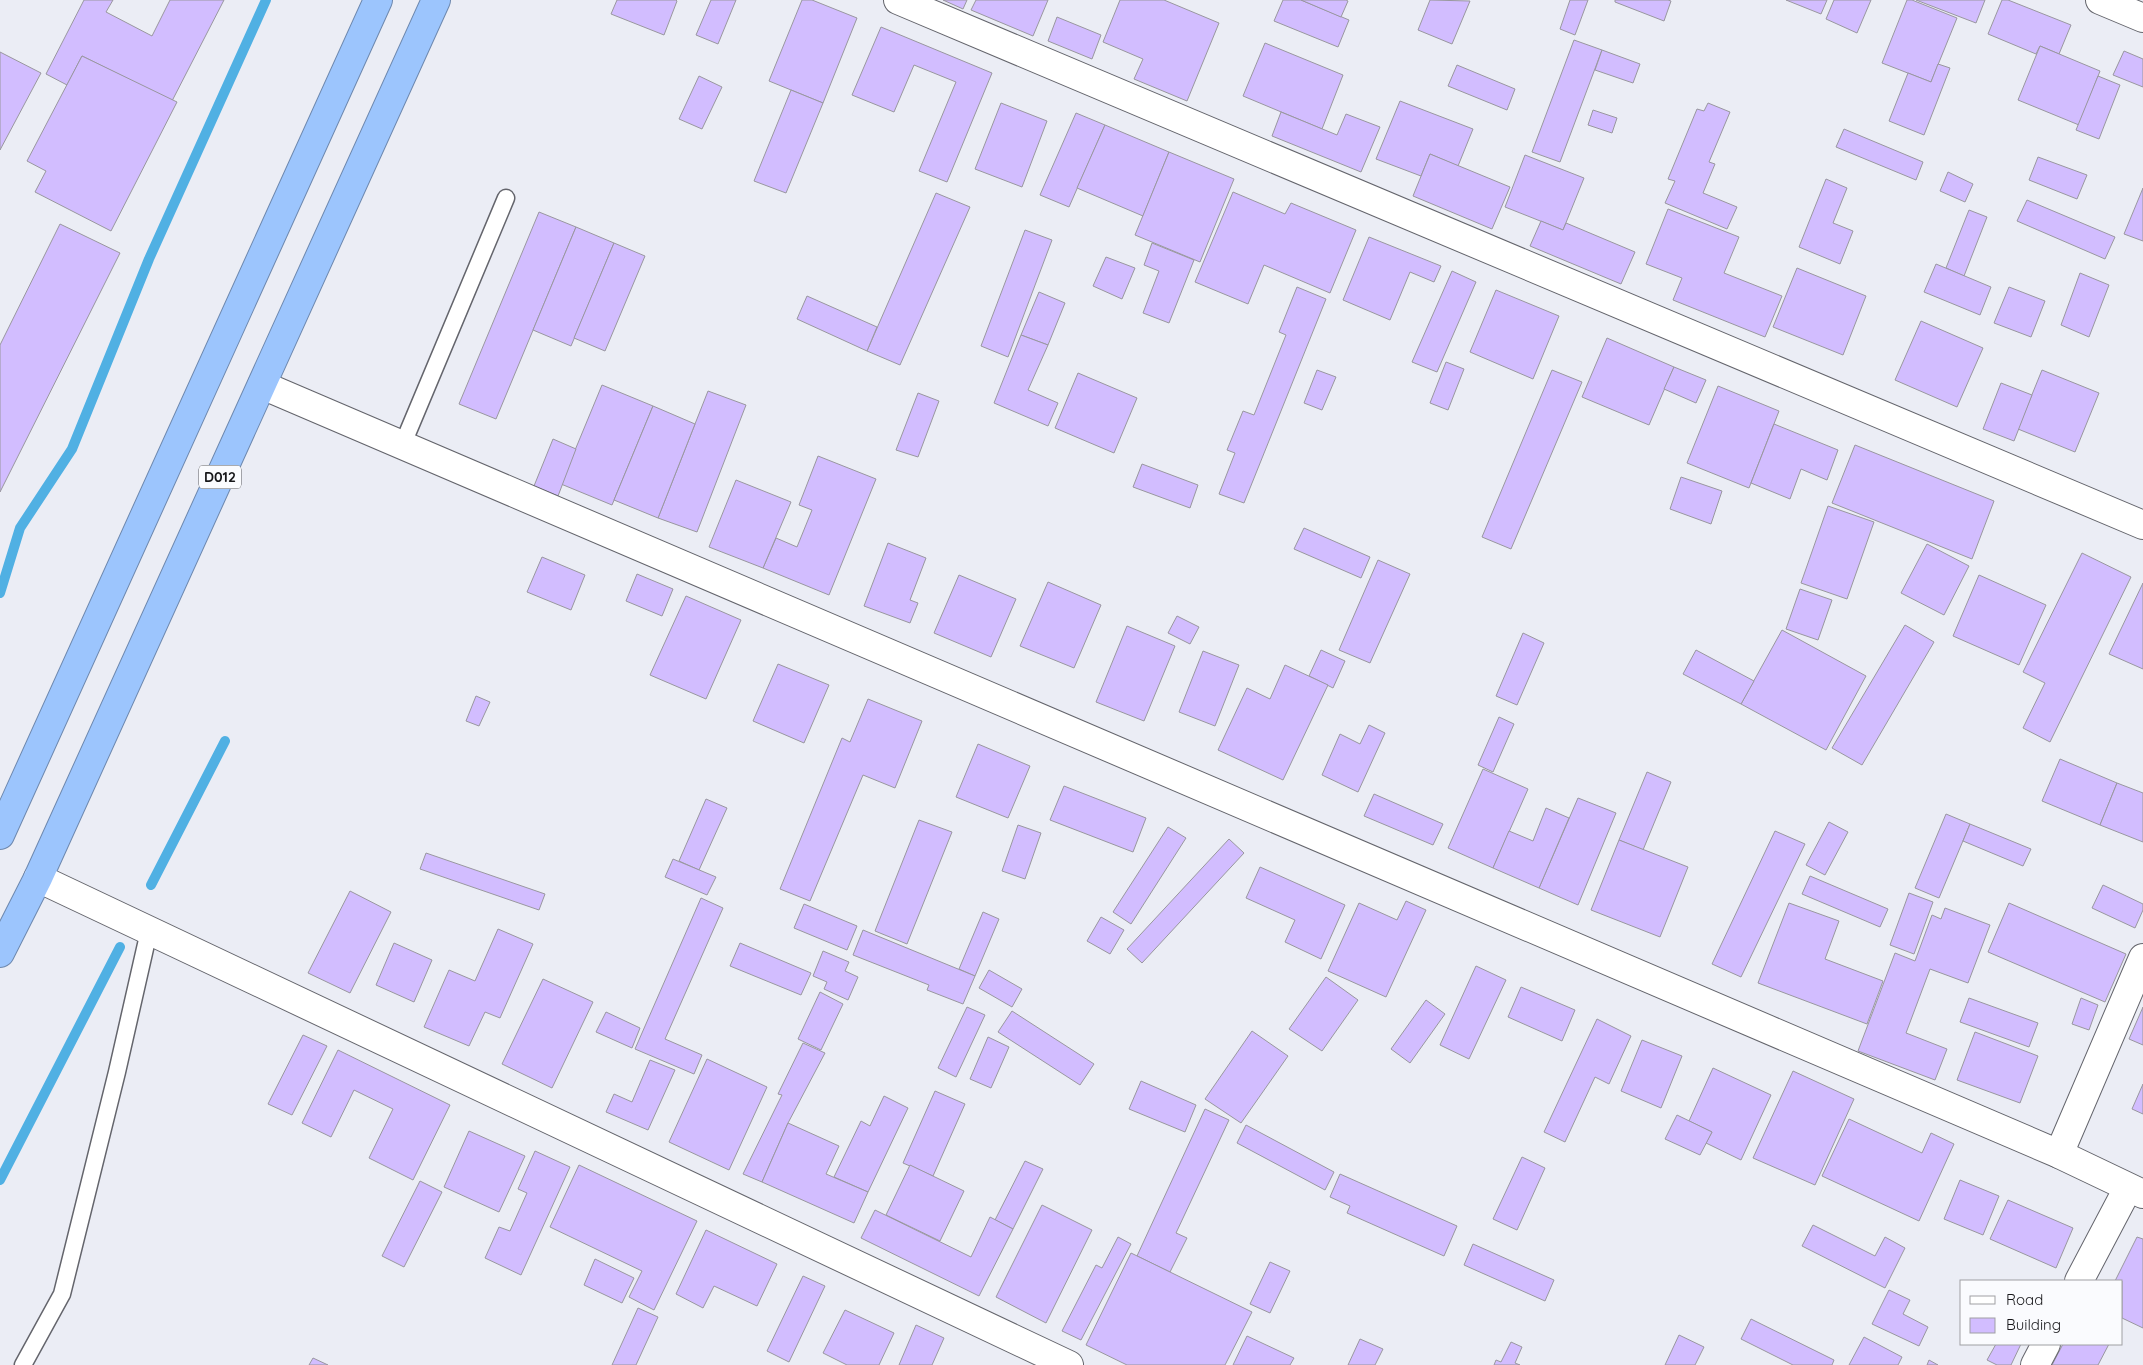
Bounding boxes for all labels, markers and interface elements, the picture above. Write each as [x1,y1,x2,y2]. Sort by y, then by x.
road number: D012 [199,466,241,488]
legend [1960,1280,2123,1345]
text: Road [2006,1290,2043,1309]
text: Building [2006,1315,2061,1334]

